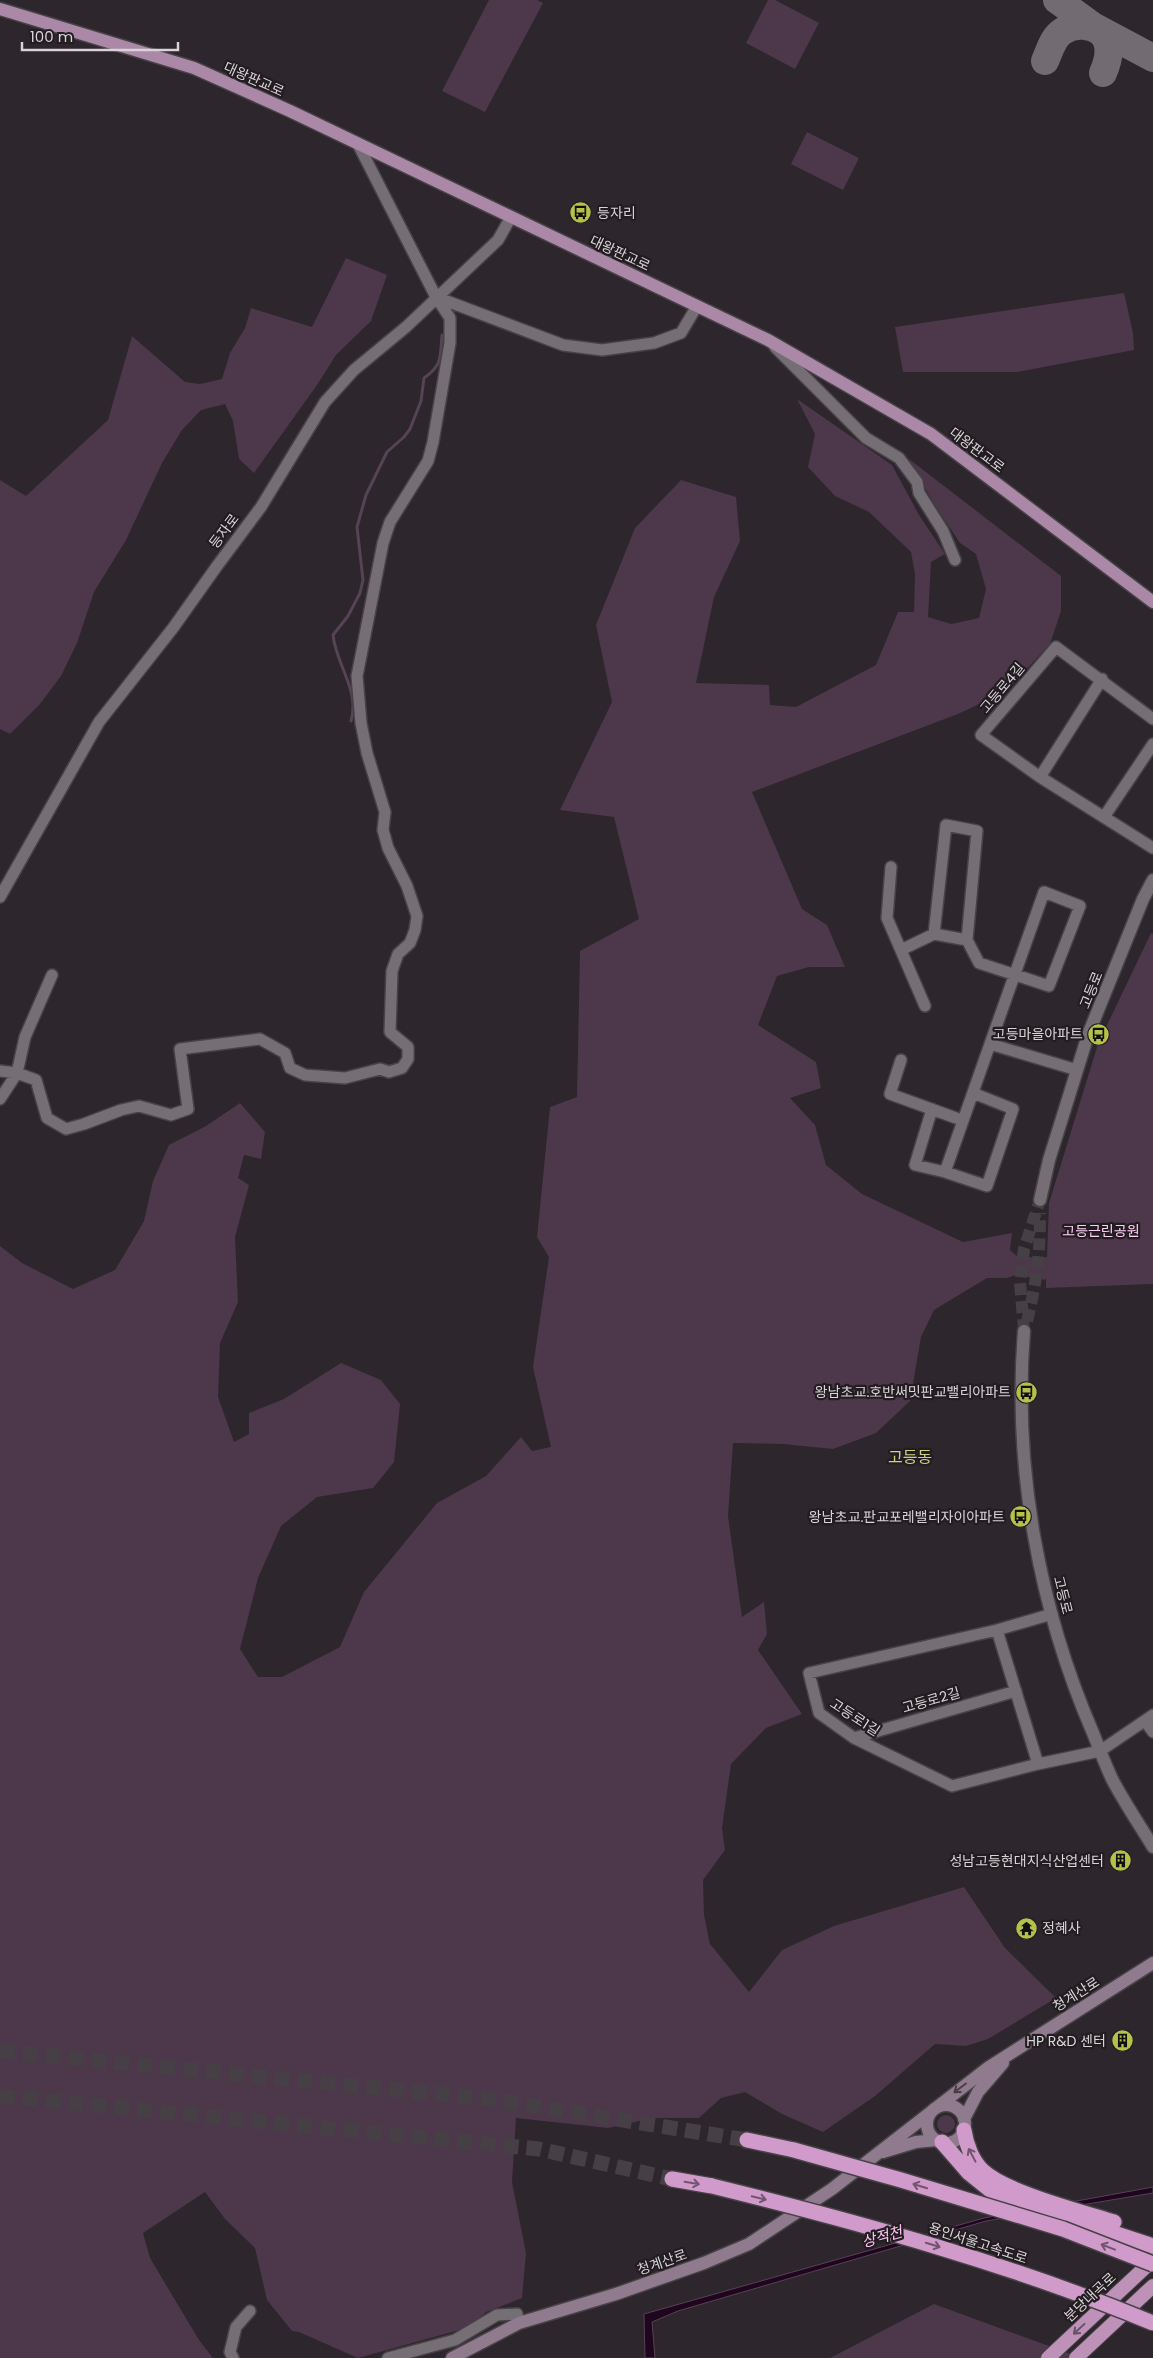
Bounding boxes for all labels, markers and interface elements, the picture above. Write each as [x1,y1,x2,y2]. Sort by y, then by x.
scale bar [22,20,179,52]
text: 100 m [30,26,73,47]
street label: 대왕판교로 [221,57,288,101]
bus stop icon: 등자리 [569,201,593,225]
place label: 등자리 [597,203,636,223]
street label: 대왕판교로 [587,230,654,276]
street label: 대왕판교로 [945,423,1009,477]
street label: 등자로 [204,509,244,552]
street label: 고등로4길 [975,658,1029,718]
street label: 고등로 [1074,968,1108,1012]
bus stop icon: 고등마을아파트 [1087,1022,1111,1046]
place label: 고등마을아파트 [993,1024,1083,1044]
park label: 고등근린공원 [1062,1221,1140,1241]
bus stop icon: 왕남초교.호반써밋판교밸리아파트 [1015,1380,1039,1404]
place label: 왕남초교.호반써밋판교밸리아파트 [815,1382,1011,1402]
district label: 고등동 [888,1446,932,1469]
bus stop icon: 왕남초교.판교포레밸리자이아파트 [1009,1505,1033,1529]
place label: 왕남초교.판교포레밸리자이아파트 [809,1507,1005,1527]
street label: 고등로 [1049,1574,1077,1616]
street label: 고등로2길 [900,1682,962,1718]
street label: 고등로1길 [826,1693,884,1741]
building icon: 성남고등현대지식산업센터 [1108,1849,1132,1873]
place label: 성남고등현대지식산업센터 [949,1851,1104,1871]
temple icon: 정혜사 [1014,1916,1038,1940]
place label: 정혜사 [1042,1918,1081,1938]
street label: 청계산로 [1049,1972,1103,2016]
building icon: HP R&D 센터 [1110,2029,1134,2053]
place label: HP R&D 센터 [1026,2031,1106,2051]
one-way arrow [954,2083,968,2093]
one-way arrow [967,2147,977,2162]
one-way arrow [683,2178,699,2188]
one-way arrow [912,2180,928,2190]
one-way arrow [751,2194,767,2203]
street label: 용인서울고속도로 [926,2218,1030,2268]
water label: 상적천 [859,2220,907,2252]
one-way arrow [924,2240,940,2250]
one-way arrow [1100,2241,1115,2250]
street label: 청계산로 [634,2244,690,2280]
street label: 분당내곡로 [1060,2268,1120,2326]
one-way arrow [1073,2323,1085,2335]

